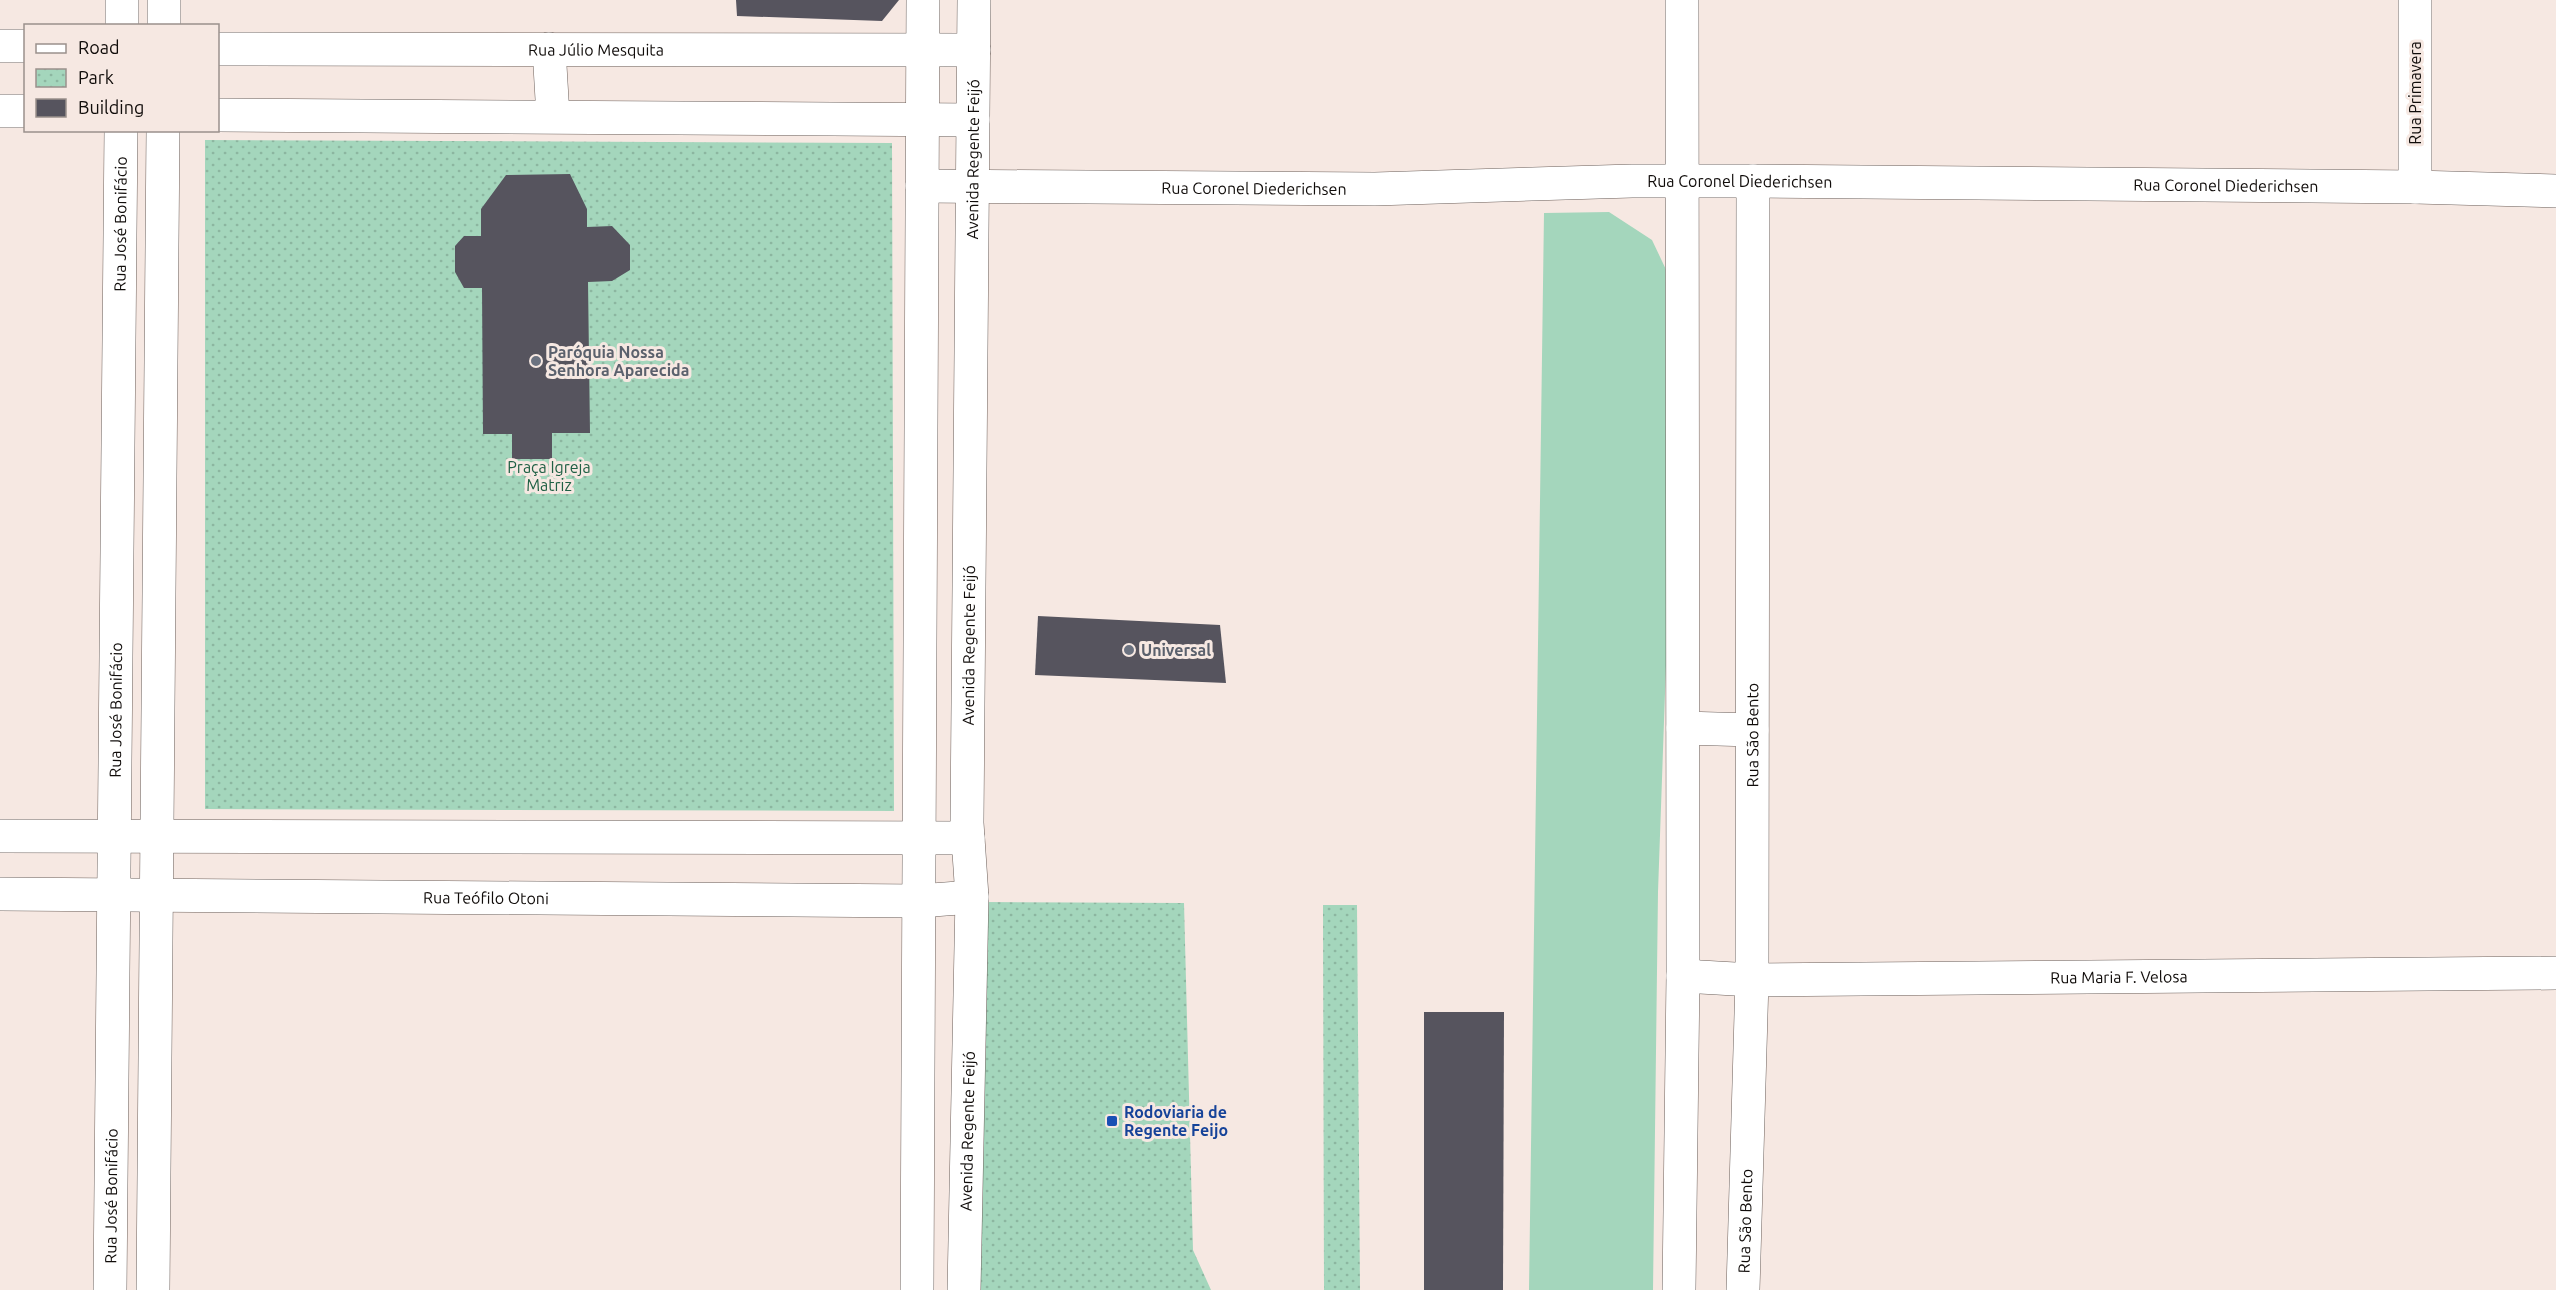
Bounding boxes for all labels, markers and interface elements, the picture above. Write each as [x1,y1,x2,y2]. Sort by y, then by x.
legend [24,24,219,132]
text: Road [78,37,120,57]
street label: Rua Júlio Mesquita [528,40,664,59]
street label: Rua Primavera [2406,41,2424,145]
text: Park [78,67,114,87]
street label: Avenida Regente Feijó [963,79,982,239]
text: Building [78,97,144,117]
street label: Rua José Bonifácio [110,156,130,292]
street label: Rua Coronel Diederichsen [1647,172,1833,191]
street label: Rua Coronel Diederichsen [2133,175,2319,195]
street label: Rua Coronel Diederichsen [1161,179,1347,198]
place label: Paróquia Nossa Senhora Aparecida [548,343,689,379]
marker: Paróquia Nossa Senhora Aparecida [529,354,543,368]
park label: Praça Igreja Matriz [507,458,591,494]
street label: Avenida Regente Feijó [959,565,978,725]
place label: Universal [1141,641,1211,659]
street label: Rua José Bonifácio [106,642,125,778]
marker: Universal [1122,643,1136,657]
street label: Rua São Bento [1743,683,1761,787]
street label: Rua Teófilo Otoni [423,888,549,907]
street label: Rua Maria F. Velosa [2050,967,2188,986]
street label: Avenida Regente Feijó [957,1051,978,1211]
place label: Rodoviaria de Regente Feijo [1124,1103,1228,1139]
marker: Rodoviaria de Regente Feijo [1105,1114,1119,1128]
street label: Rua José Bonifácio [101,1128,121,1264]
street label: Rua São Bento [1734,1169,1756,1274]

